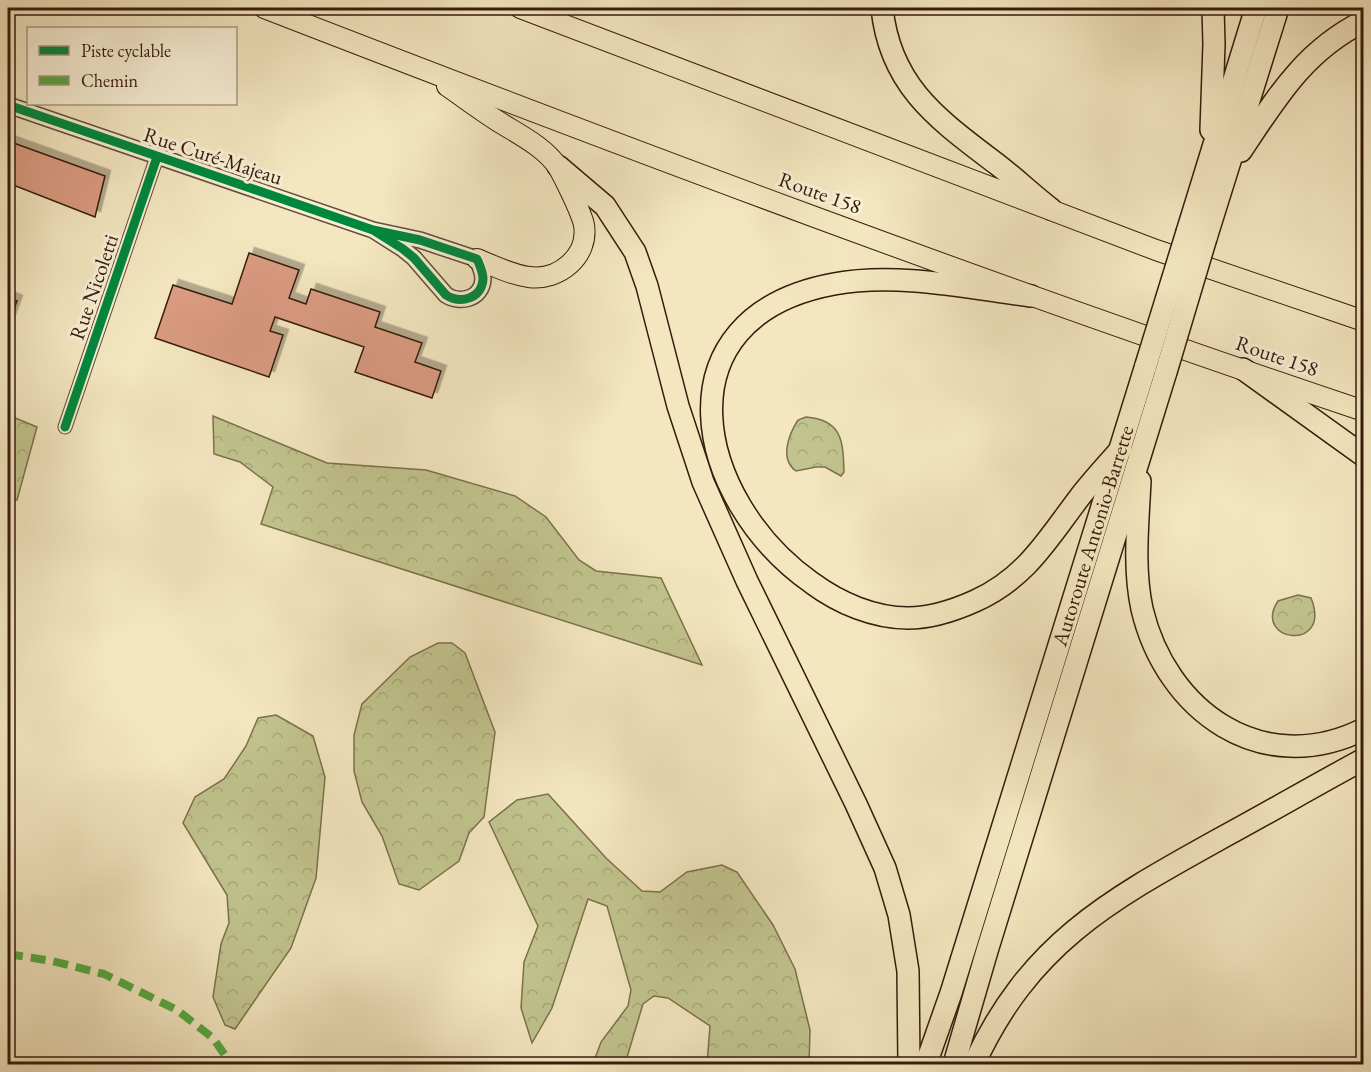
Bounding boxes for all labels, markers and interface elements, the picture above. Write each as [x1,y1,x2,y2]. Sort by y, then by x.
legend [27,27,237,105]
text: Piste cyclable [81,39,171,62]
text: Chemin [81,69,138,92]
street label: Rue Curé-Majeau [140,120,286,191]
street label: Route 158 [775,165,865,220]
street label: Rue Nicoletti [63,230,124,343]
street label: Route 158 [1232,329,1322,382]
street label: Autoroute Antonio-Barrette [1045,422,1139,650]

